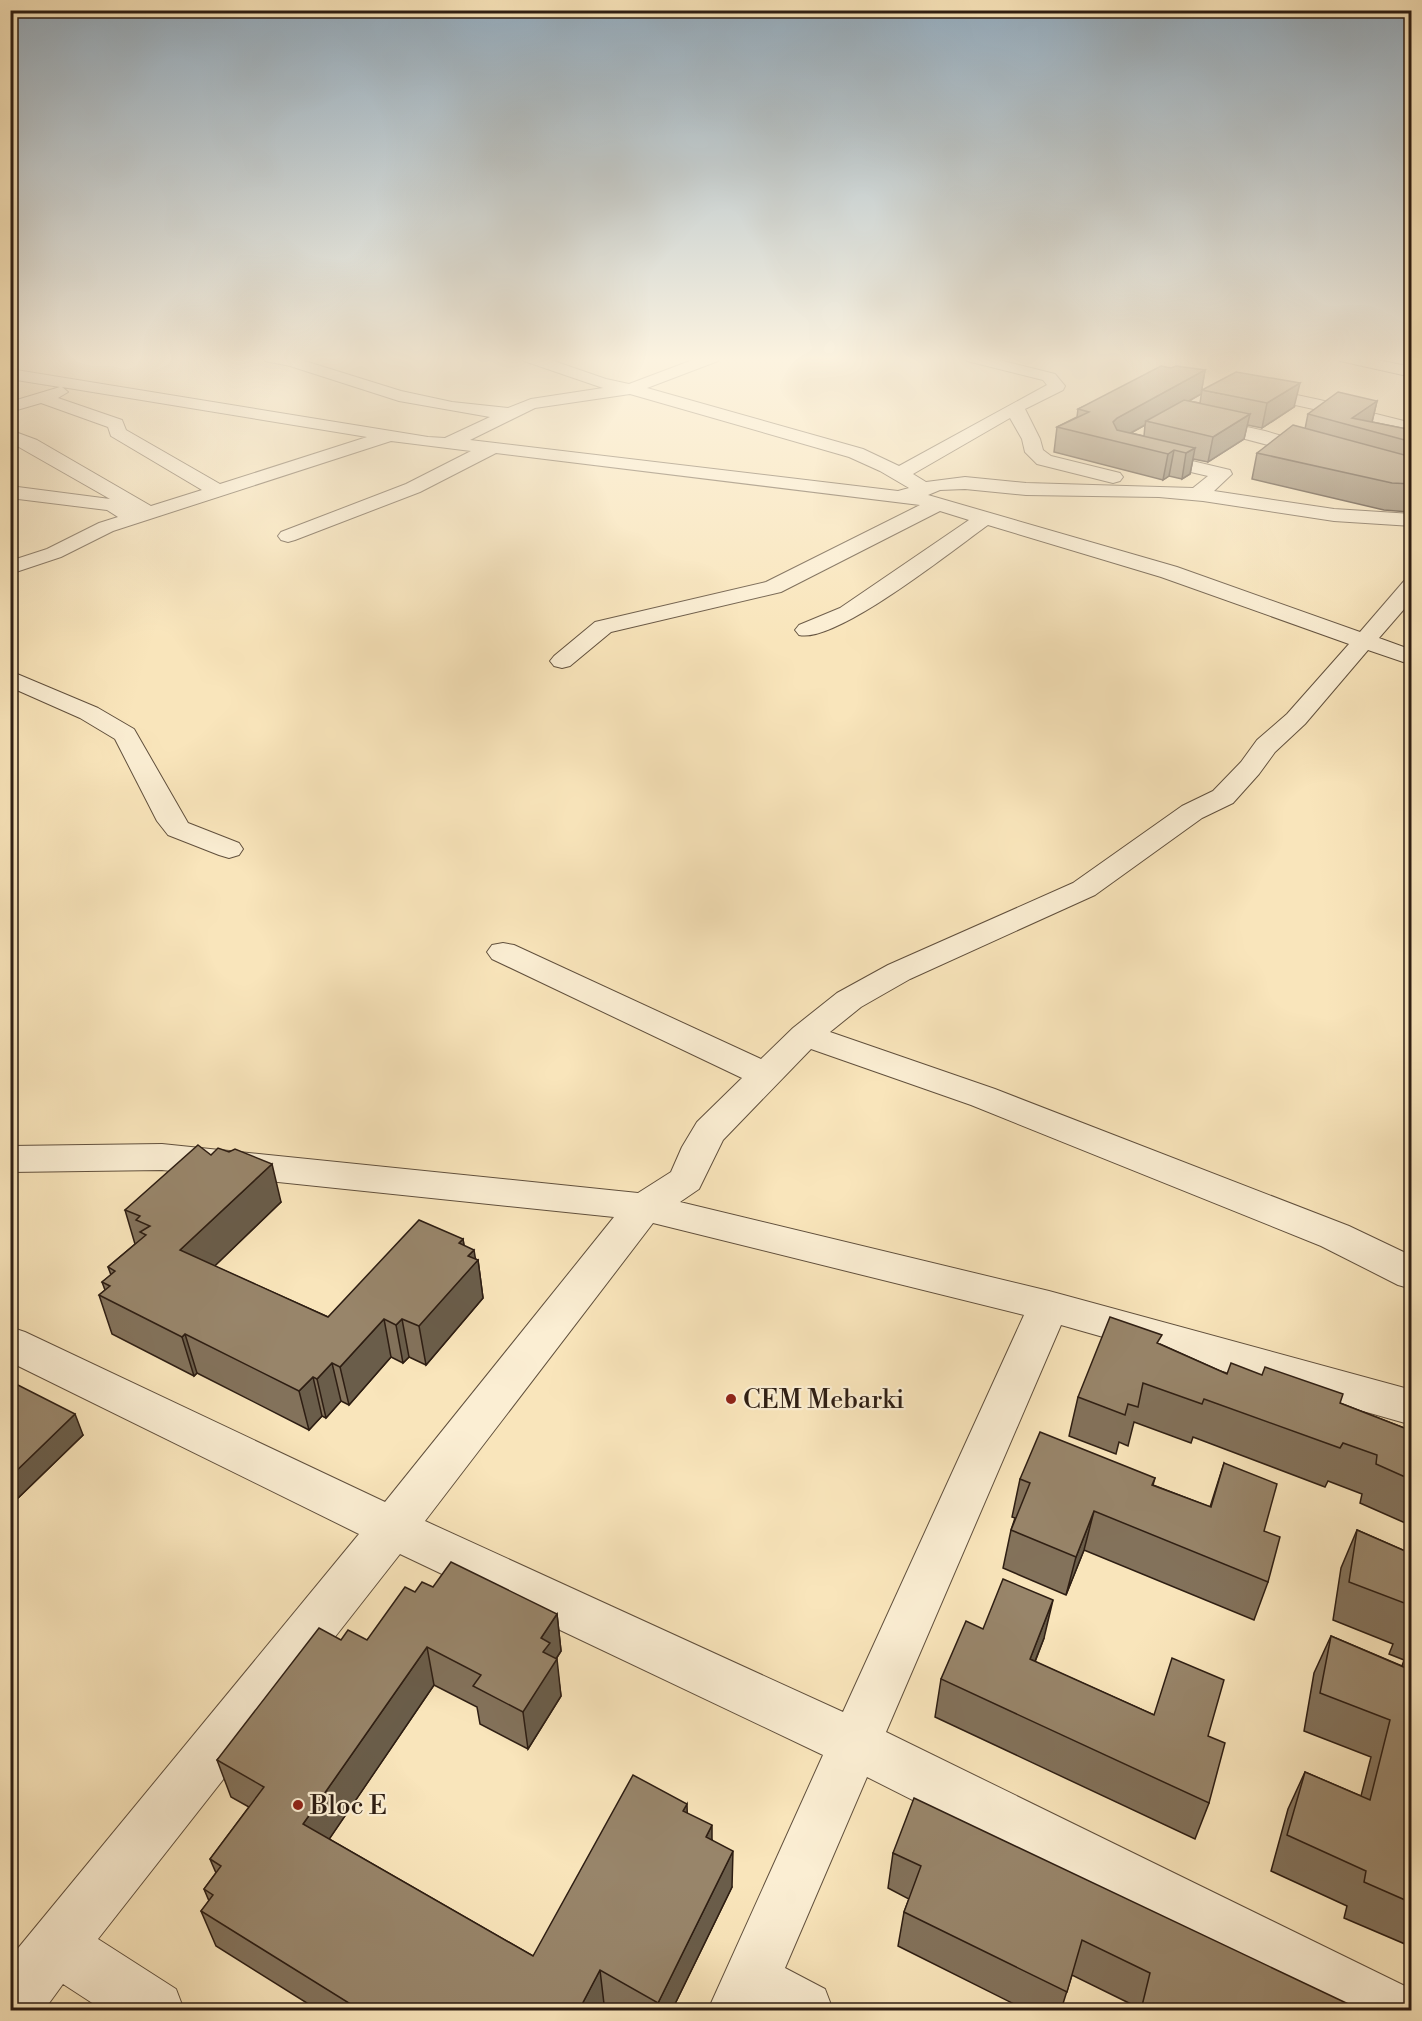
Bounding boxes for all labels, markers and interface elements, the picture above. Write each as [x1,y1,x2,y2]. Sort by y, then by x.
place label: CEM Mebarki [743,1384,904,1416]
marker: CEM Mebarki [724,1392,738,1406]
place label: Bloc E [309,1790,387,1822]
marker: Bloc E [291,1798,305,1812]

